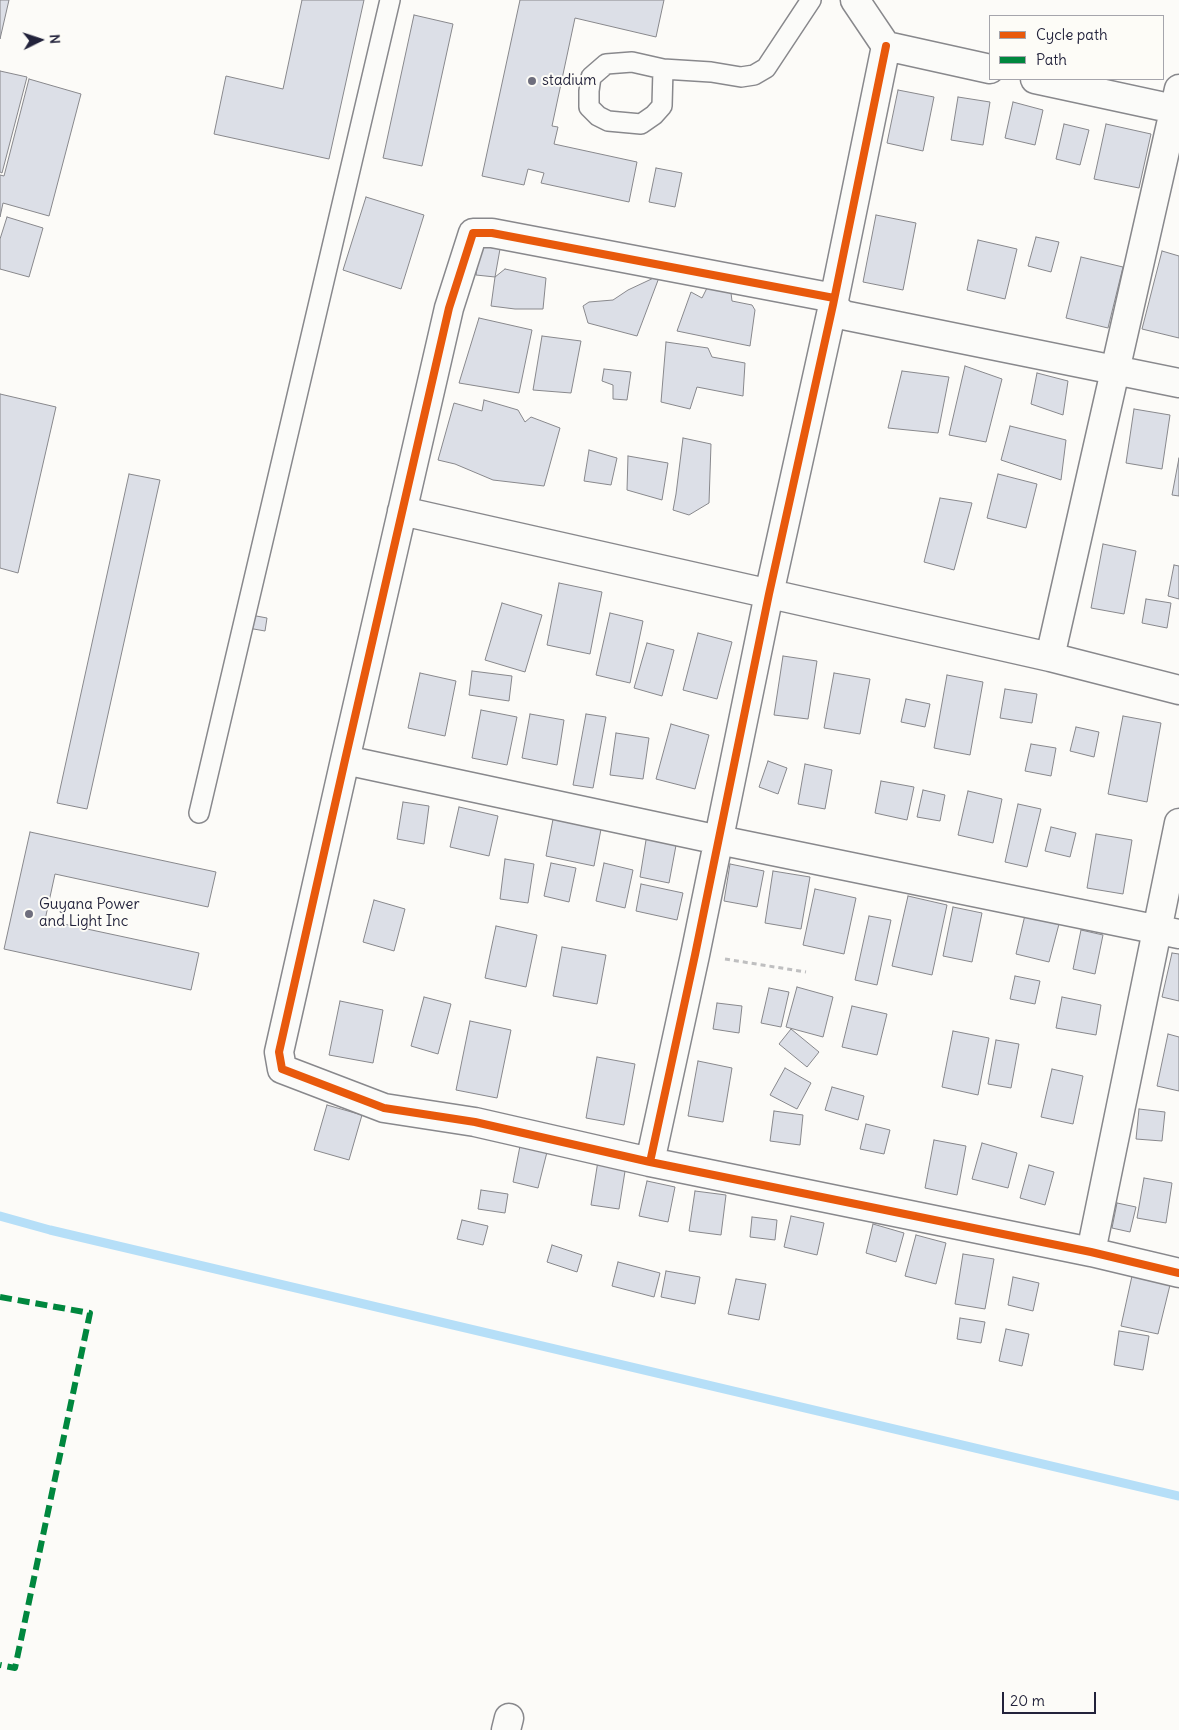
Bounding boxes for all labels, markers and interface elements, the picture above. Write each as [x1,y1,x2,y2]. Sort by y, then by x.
north arrow [15,15,65,65]
legend [989,15,1164,80]
text: Cycle path [1036,25,1108,44]
text: N [46,33,64,44]
text: Path [1036,50,1067,69]
place label: stadium [542,72,596,90]
marker: stadium [526,75,538,87]
place label: Guyana Power and Light Inc [39,896,140,931]
marker: Guyana Power and Light Inc [23,908,35,920]
scale bar [1004,1682,1098,1714]
text: 20 m [1010,1691,1045,1710]

